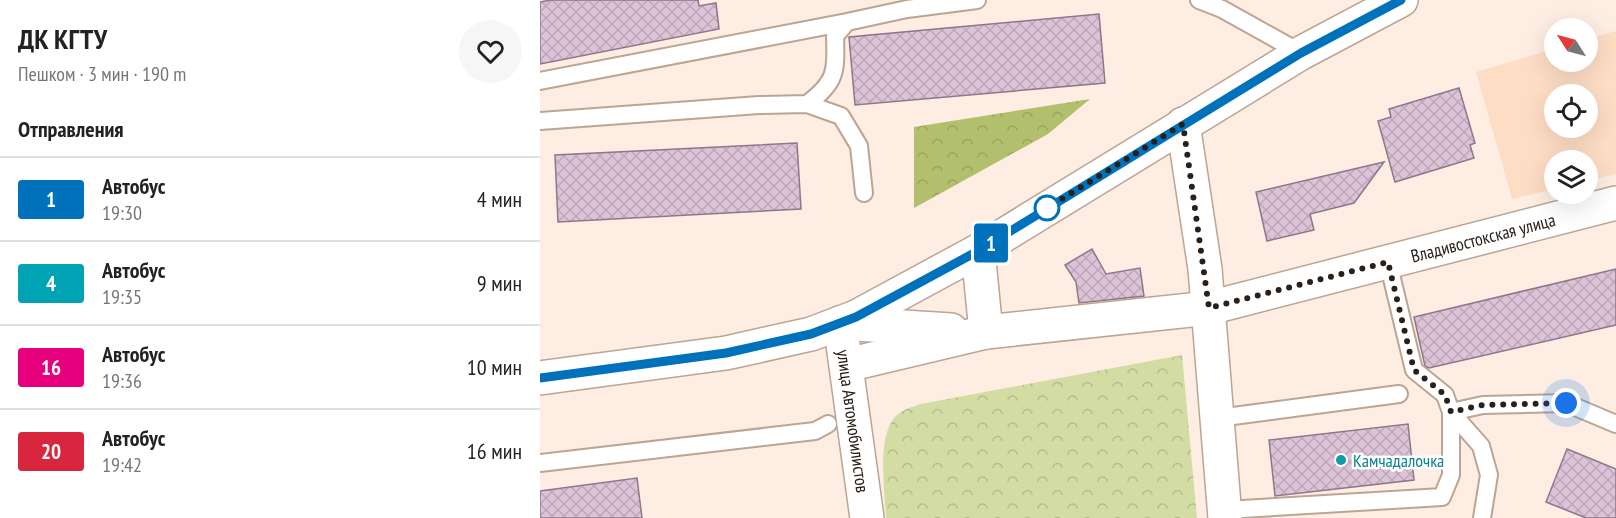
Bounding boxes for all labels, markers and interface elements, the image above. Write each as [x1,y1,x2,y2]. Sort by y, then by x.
north arrow [1544,18,1598,72]
map controls [1544,18,1598,204]
text: ДК КГТУ [18,20,107,57]
button: heart [459,20,522,83]
text: Пешком · 3 мин · 190 m [18,61,186,87]
button: locate [1544,84,1598,138]
text: Отправления [18,115,124,143]
button: layers [1544,150,1598,204]
text: Автобус [102,172,165,200]
text: 4 мин [477,185,522,213]
text: 1 [46,186,56,213]
unlabelled marker [1034,195,1060,221]
text: 19:30 [102,200,142,226]
street label: Владивостокская улица [1408,208,1558,267]
line badge: 1 [972,224,1010,262]
text: 1 [986,230,996,257]
text: Автобус [102,256,165,284]
text: 9 мин [477,269,522,297]
text: 4 [46,270,56,297]
text: 19:35 [102,284,142,310]
text: Автобус [102,340,165,368]
street label: улица Автомобилистов [832,348,875,494]
text: 10 мин [467,353,522,381]
text: 16 [41,354,61,381]
text: 19:36 [102,368,142,394]
your location [1551,388,1581,418]
text: Автобус [102,424,165,452]
text: 16 мин [467,437,522,465]
text: 20 [41,438,61,465]
place label: Камчадалочка [1353,449,1444,472]
text: 19:42 [102,452,142,478]
marker: Камчадалочка [1334,453,1348,467]

